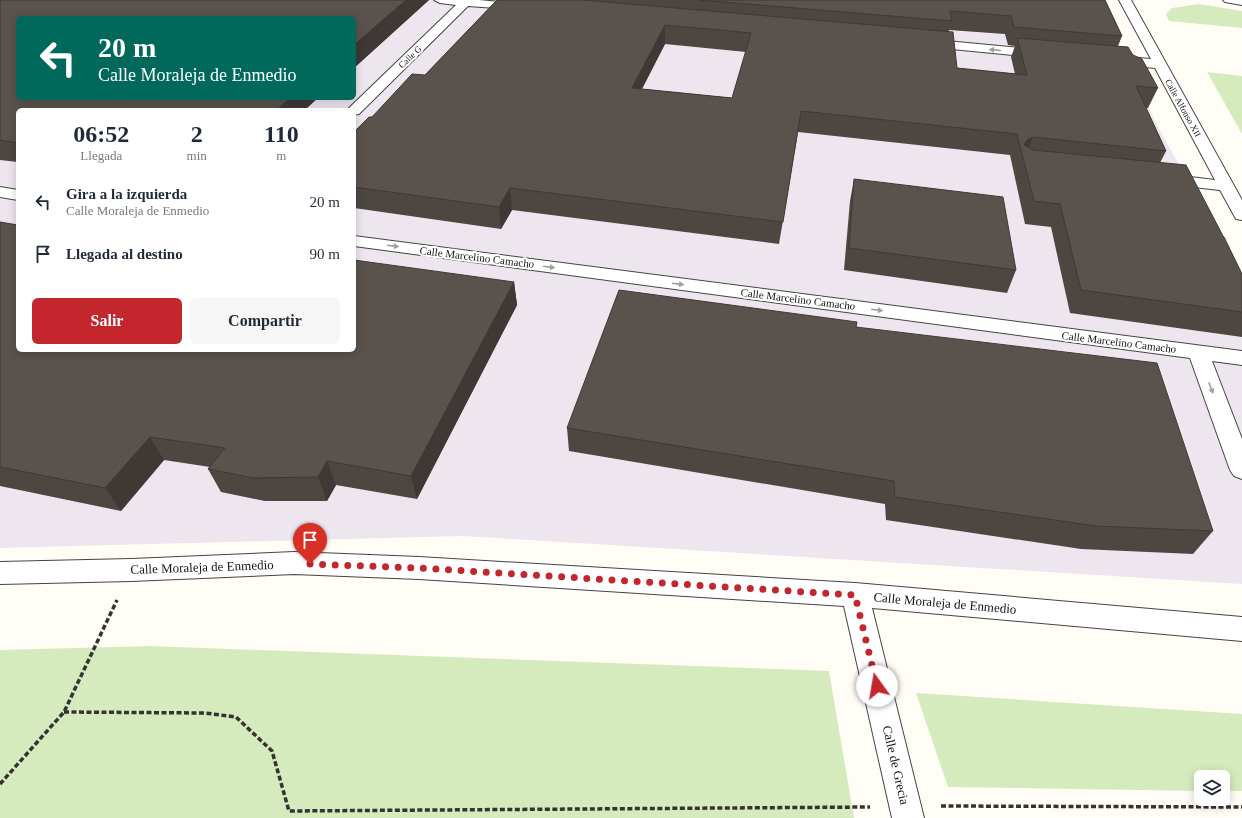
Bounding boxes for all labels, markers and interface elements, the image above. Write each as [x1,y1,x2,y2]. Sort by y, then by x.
icon: left [32,32,84,84]
text: 20 m [98,32,156,63]
street label: Calle G [397,43,424,70]
one-way arrow [989,46,1001,53]
text: Calle Moraleja de Enmedio [98,65,296,85]
street label: Calle Alfonso XII [1163,77,1203,139]
text: 06:52 [73,121,129,147]
text: 2 [191,121,203,147]
text: 110 [264,121,299,147]
text: Llegada [80,148,122,163]
text: min [187,148,207,163]
text: m [276,148,286,163]
text: Gira a la izquierda [66,186,187,202]
icon: left [32,191,54,213]
text: 20 m [310,194,340,210]
text: Calle Moraleja de Enmedio [66,203,209,218]
icon: arrive [32,243,54,265]
one-way arrow [387,243,399,249]
street label: Calle Marcelino Camacho [419,244,536,270]
text: Llegada al destino [66,246,183,262]
text: 90 m [310,246,340,262]
one-way arrow [543,264,555,270]
one-way arrow [672,281,684,287]
street label: Calle Marcelino Camacho [740,286,857,312]
button: Salir [32,298,182,344]
button: Compartir [190,298,340,344]
one-way arrow [870,307,883,313]
street label: Calle Marcelino Camacho [1061,329,1178,355]
one-way arrow [1209,383,1215,395]
pin [293,523,327,564]
icon: arrive [299,529,321,551]
street label: Calle Moraleja de Enmedio [130,557,274,577]
street label: Calle Moraleja de Enmedio [873,589,1017,617]
position arrow [856,665,898,707]
street label: Calle de Grecia [880,724,912,806]
map controls [1194,770,1230,806]
button: layers [1194,770,1230,806]

